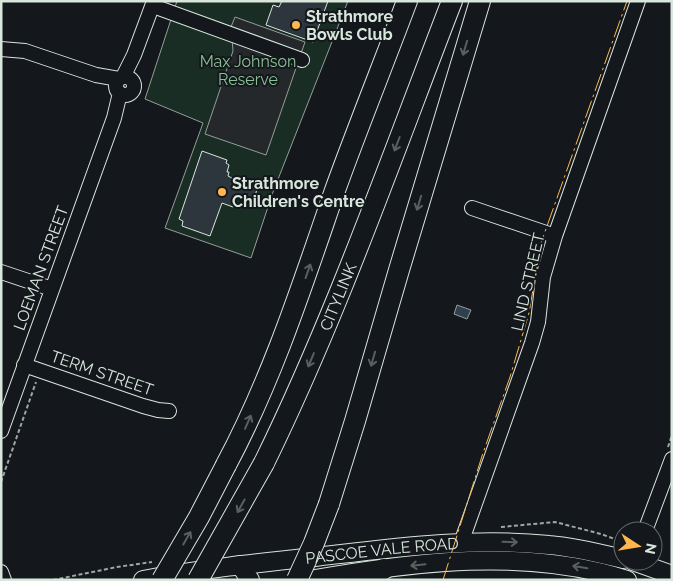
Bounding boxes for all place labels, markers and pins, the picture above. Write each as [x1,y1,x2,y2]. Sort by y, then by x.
place label: Strathmore Bowls Club [306,7,393,44]
marker: Strathmore Bowls Club [290,19,302,31]
place label: Strathmore Children's Centre [232,174,365,211]
marker: Strathmore Children's Centre [216,186,228,198]

